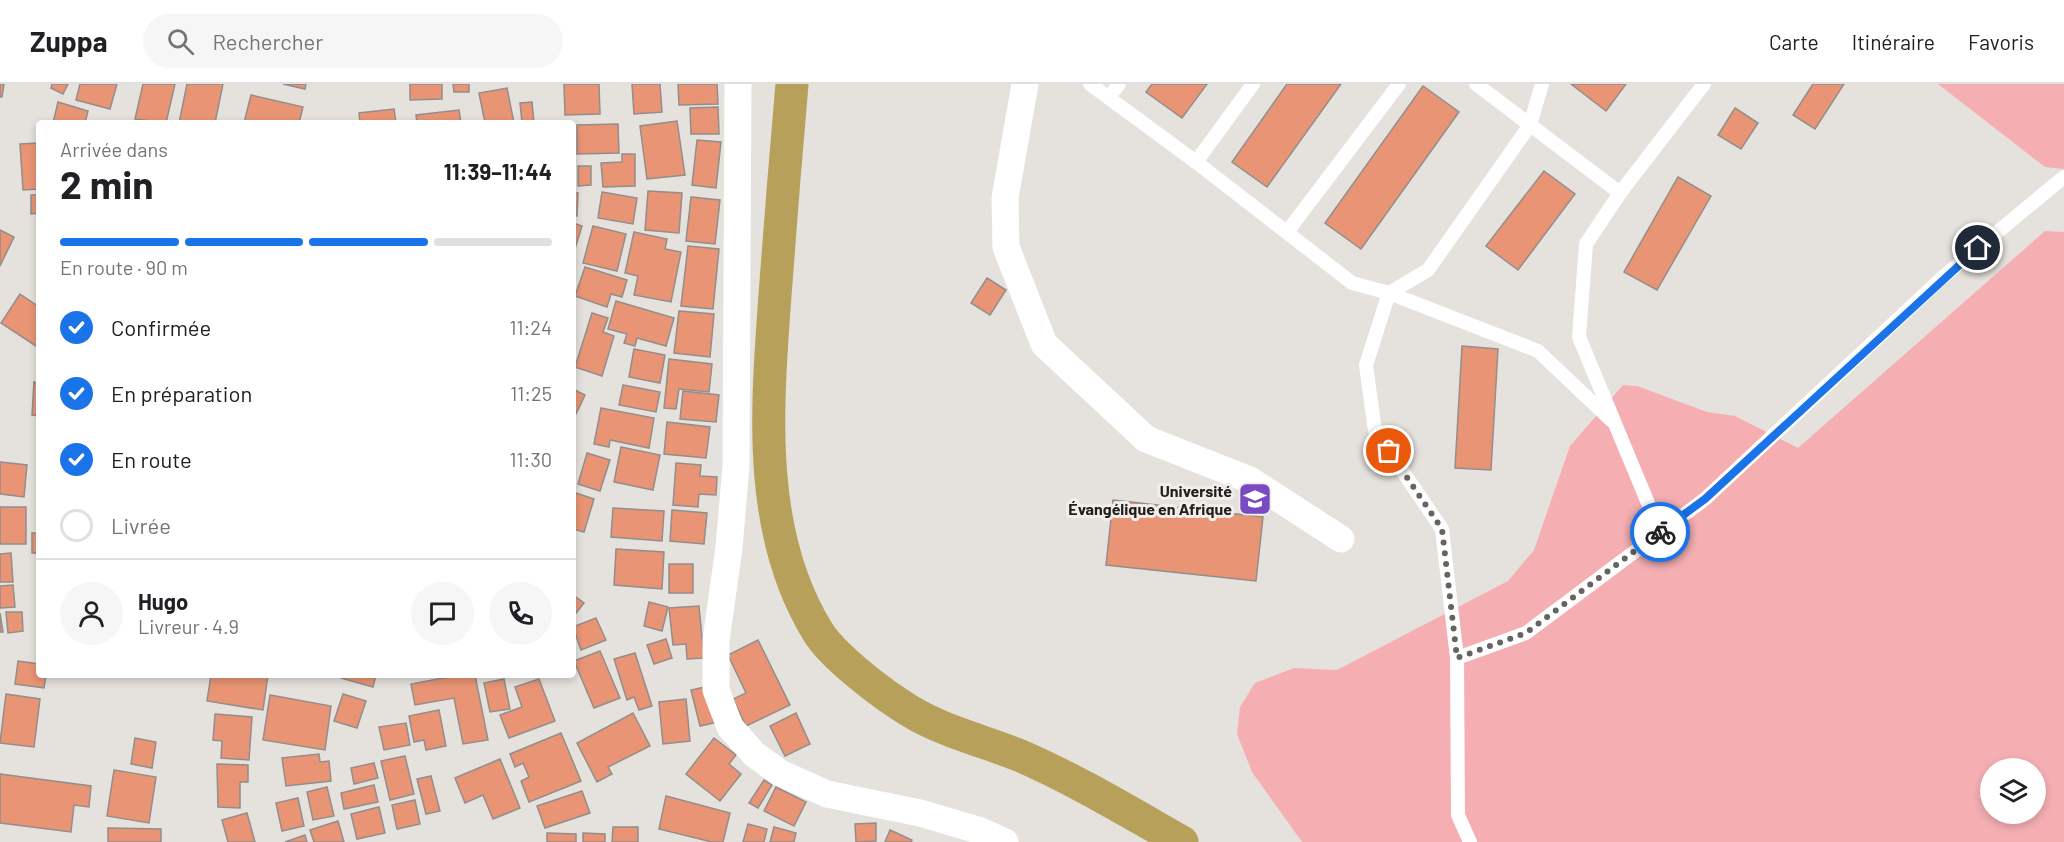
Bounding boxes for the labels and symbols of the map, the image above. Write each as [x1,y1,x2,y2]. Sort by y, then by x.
pin [1952,222,2003,273]
pin [1363,425,1414,476]
place label: Université Évangélique en Afrique [1068,481,1232,518]
school or university icon: Université Évangélique en Afrique [1237,481,1273,517]
courier [1630,502,1690,562]

